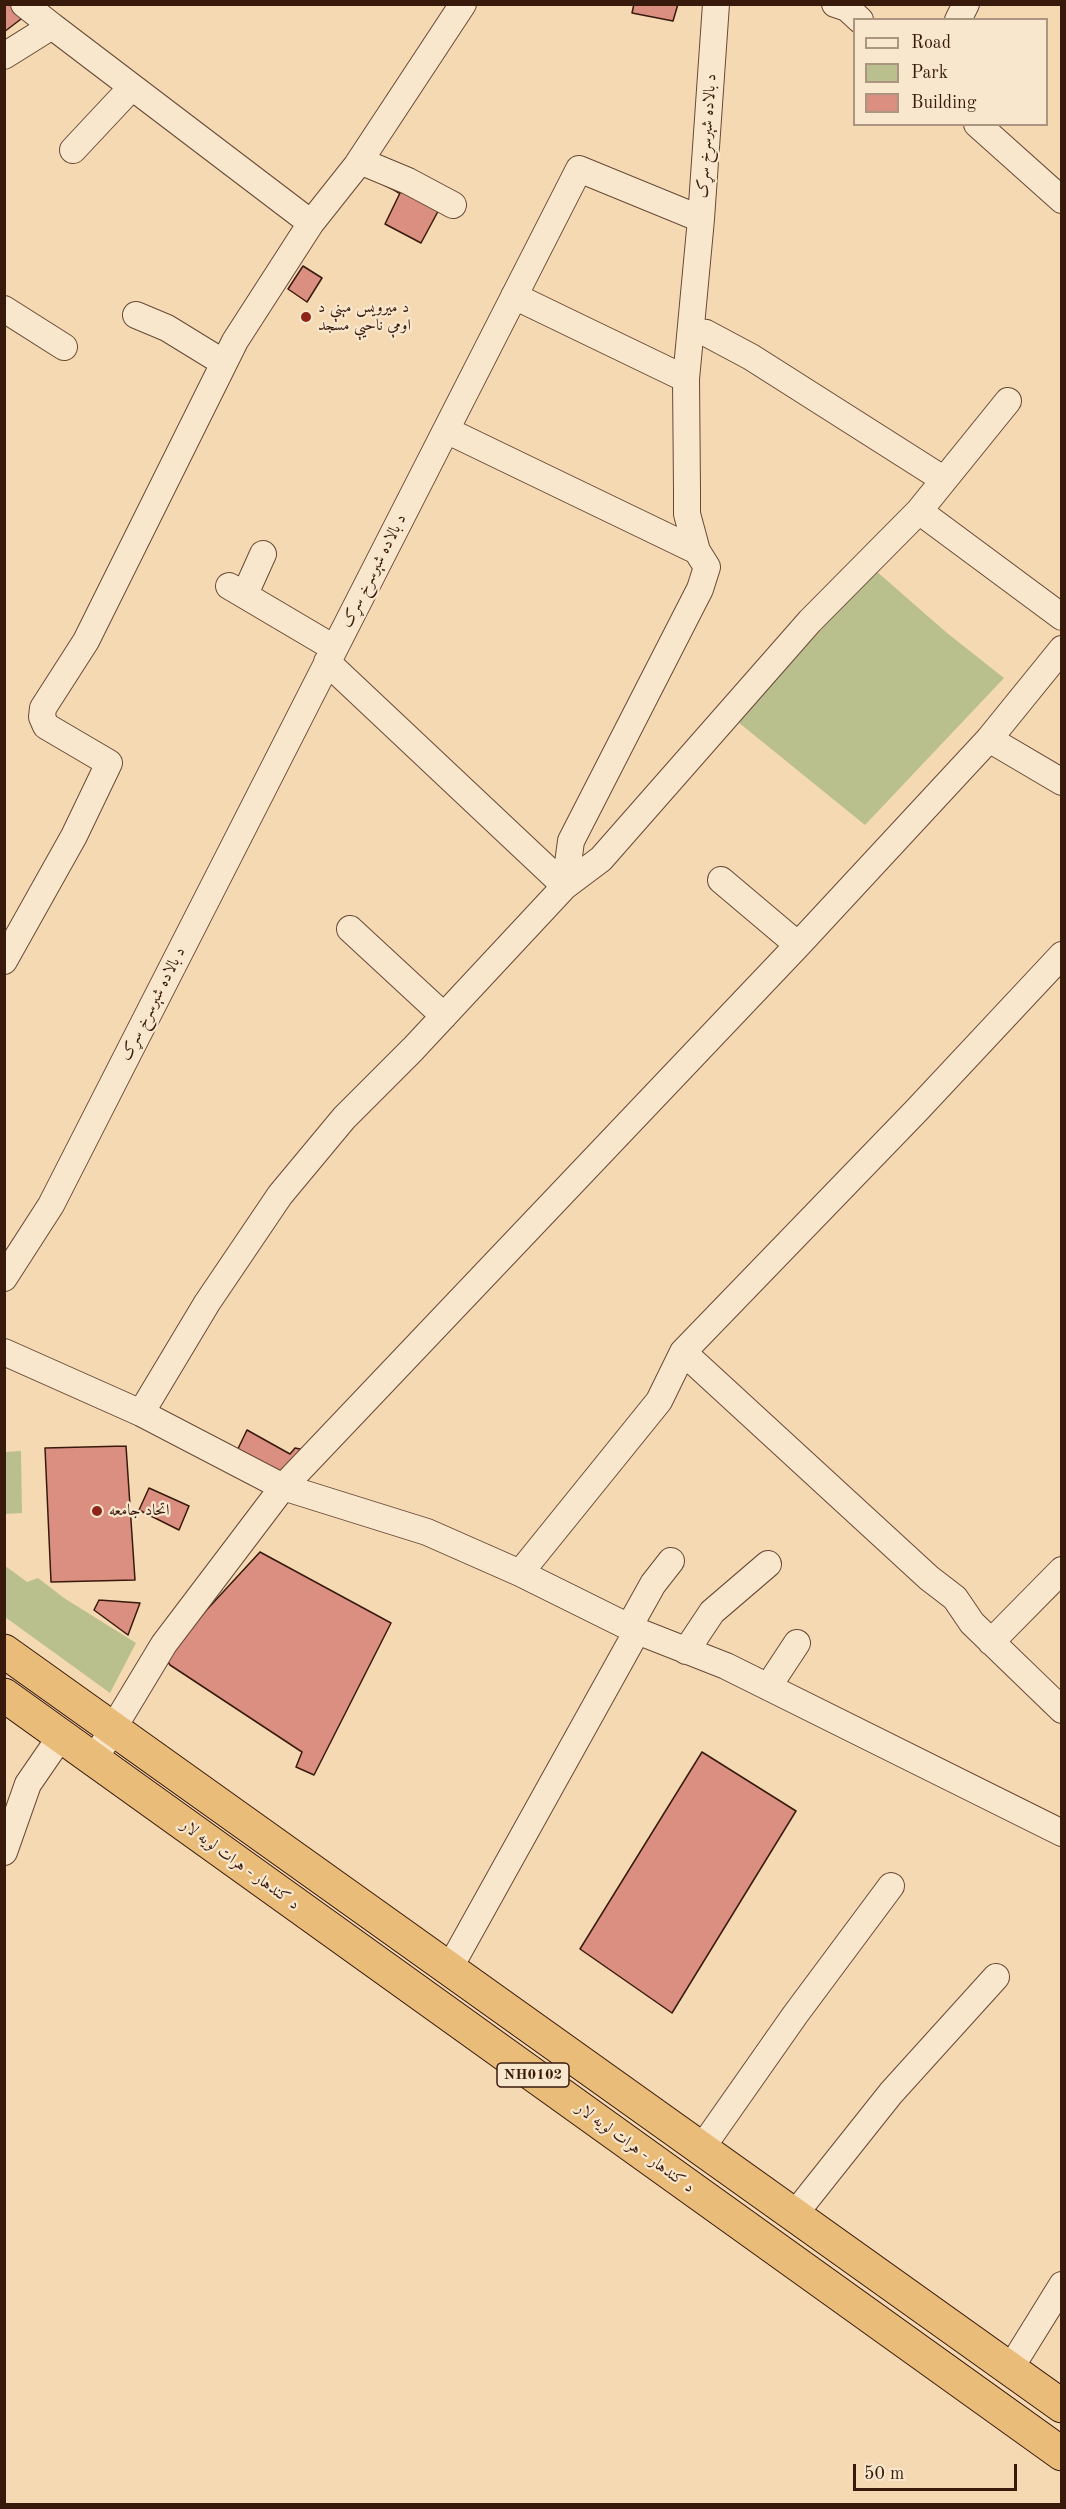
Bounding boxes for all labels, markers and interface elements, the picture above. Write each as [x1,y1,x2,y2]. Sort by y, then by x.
legend [853,18,1048,126]
text: Road [911,34,951,52]
text: Park [911,64,948,82]
street label: د بالاده شېرسرخ سړک [693,73,721,199]
text: Building [911,94,976,112]
place label: د ميرویس مېنې د اومې ناحيې مسجد [318,298,411,336]
marker: د ميرویس مېنې د اومې ناحيې مسجد [299,310,313,324]
street label: د بالاده شېرسرخ سړک [337,511,411,631]
street label: د بالاده شېرسرخ سړک [116,944,190,1064]
place label: اتحاد جامعه [109,1501,170,1521]
marker: اتحاد جامعه [90,1504,104,1518]
street label: د کندهار - هرات لويه لار [177,1816,303,1914]
road number: NH0102 [497,2063,569,2087]
street label: د کندهار - هرات لويه لار [572,2099,698,2197]
scale bar [856,2452,1020,2490]
text: 50 m [864,2465,904,2483]

